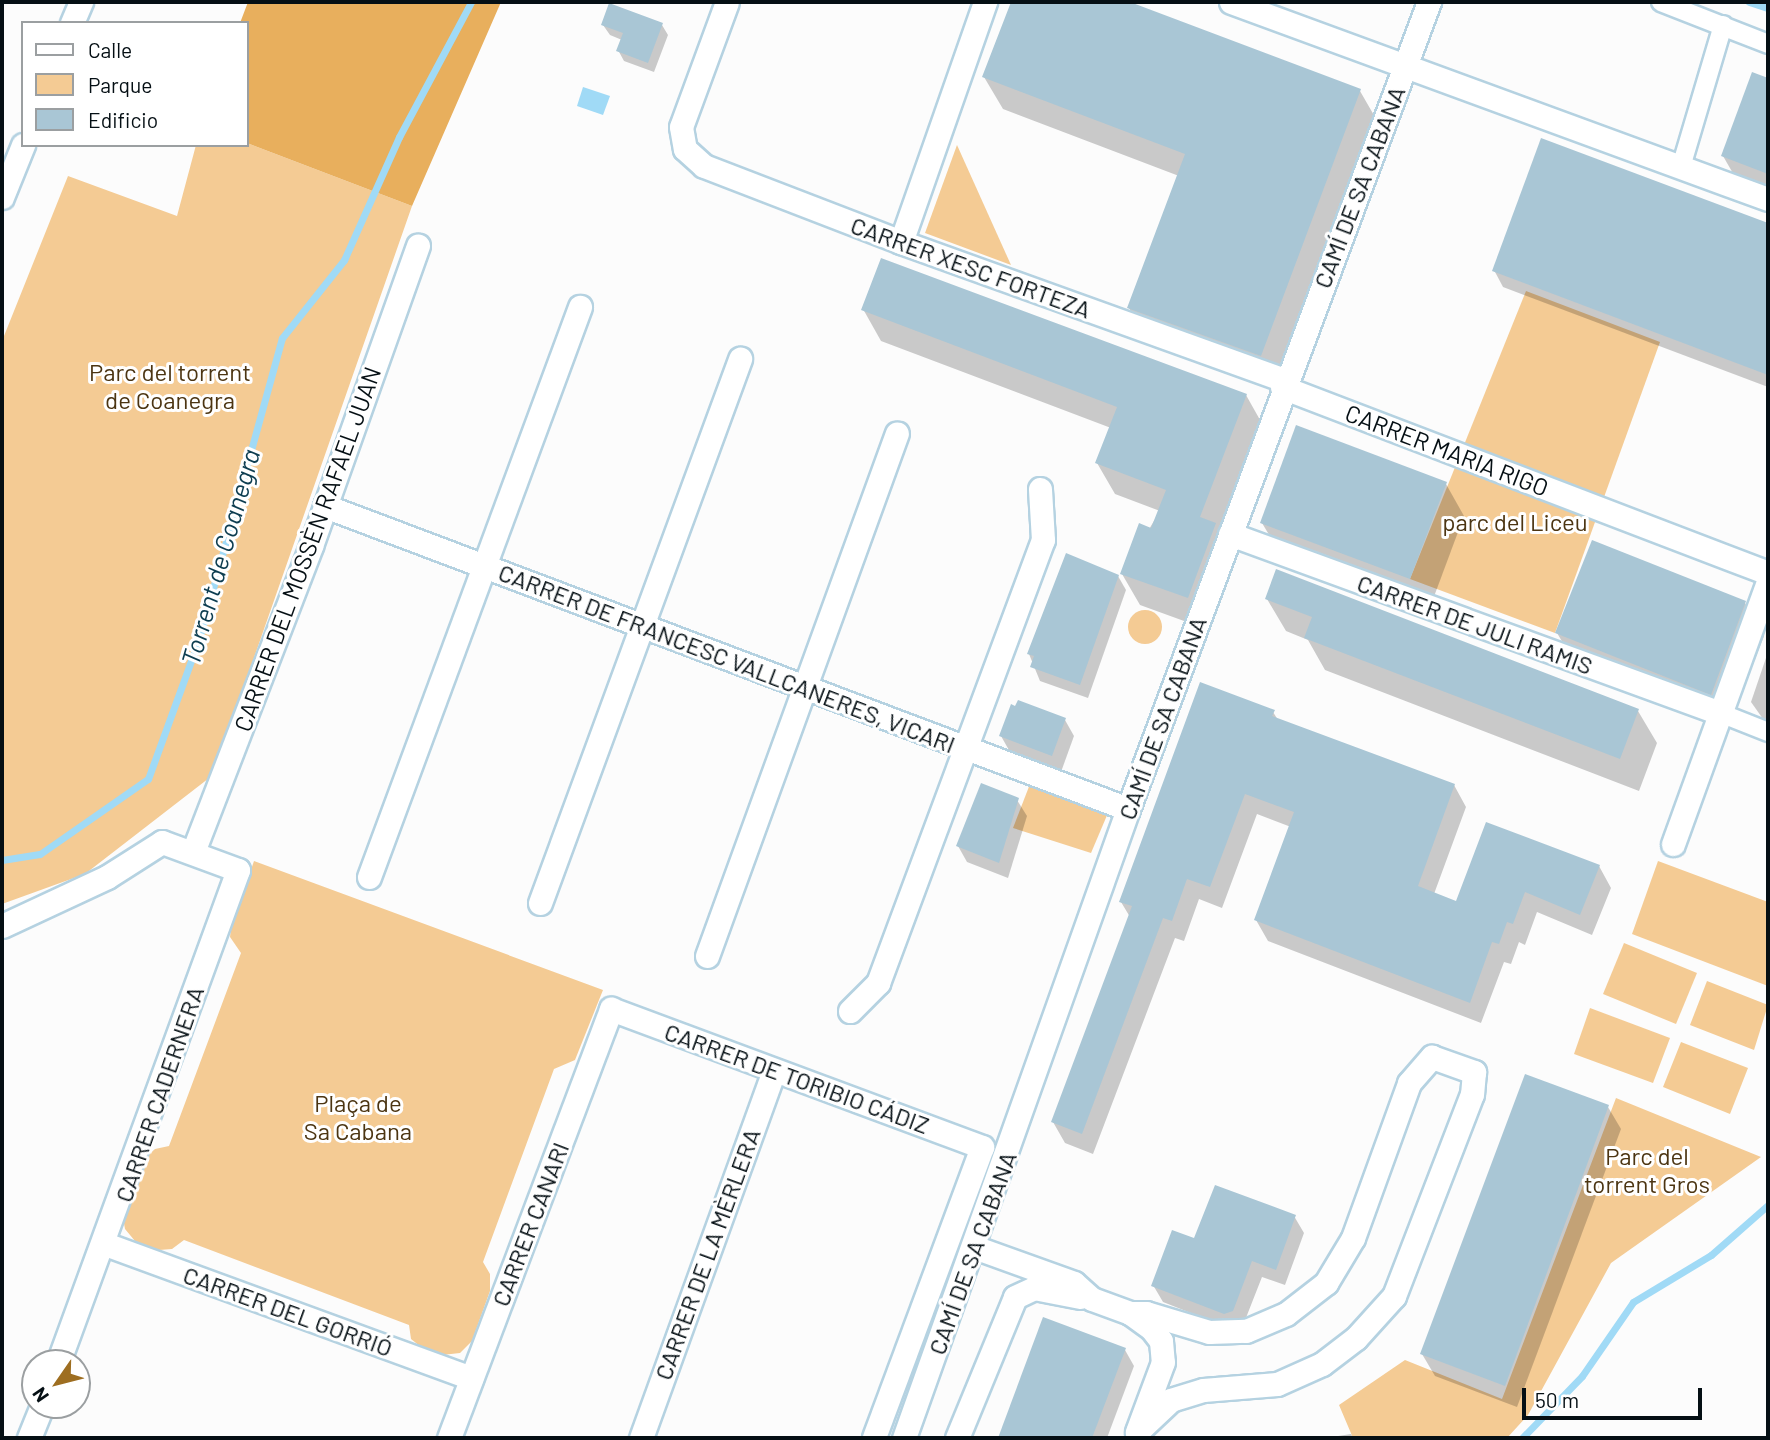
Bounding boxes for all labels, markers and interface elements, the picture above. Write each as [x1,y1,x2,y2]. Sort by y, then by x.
legend [21,21,248,147]
text: Calle [88,37,132,62]
text: Parque [88,72,153,97]
street label: CAMÍ DE SA CABANA [1307,82,1411,292]
text: Edificio [88,107,158,132]
street label: CARRER XESC FORTEZA [847,210,1095,324]
park label: Parc del torrent de Coanegra [89,358,251,414]
street label: CARRER DEL MOSSÈN RAFAEL JUAN [227,363,387,735]
street label: CARRER MARIA RIGO [1341,398,1553,502]
water label: Torrent de Coanegra [174,445,266,669]
park label: parc del Liceu [1442,508,1588,536]
street label: CARRER DE FRANCESC VALLCANERES, VICARI [495,557,959,759]
street label: CARRER DE JULI RAMIS [1353,568,1597,680]
street label: CAMÍ DE SA CABANA [1112,613,1212,823]
street label: CARRER CADERNERA [109,982,209,1206]
street label: CARRER DE TORIBIO CÁDIZ [661,1017,933,1139]
park label: Plaça de Sa Cabana [304,1089,412,1145]
street label: CARRER DE LA MÈRLERA [648,1124,766,1384]
street label: CARRER CANARI [486,1138,574,1310]
park label: Parc del torrent Gros [1584,1142,1710,1198]
street label: CAMÍ DE SA CABANA [922,1148,1022,1358]
street label: CARRER DEL GORRIÓ [180,1260,396,1362]
north arrow [21,1349,91,1419]
scale bar [1525,1374,1705,1418]
text: N [27,1383,53,1407]
text: 50 m [1535,1387,1579,1412]

